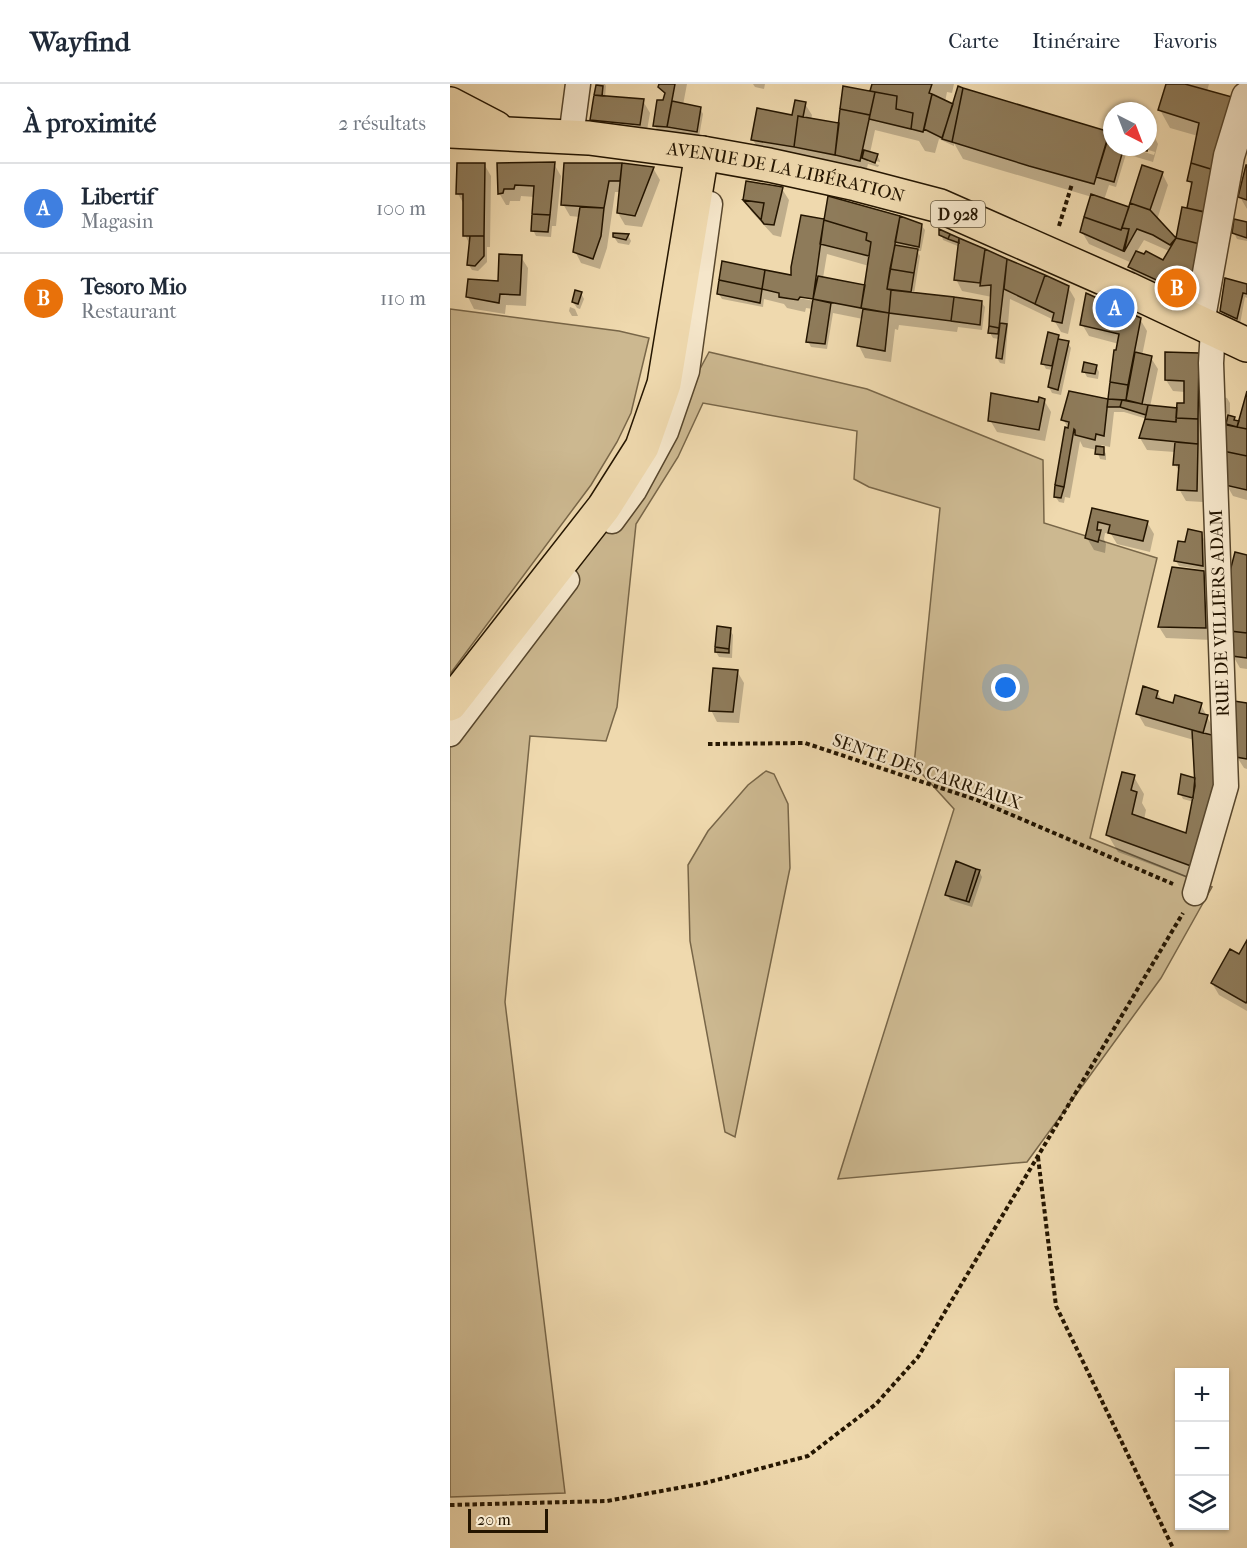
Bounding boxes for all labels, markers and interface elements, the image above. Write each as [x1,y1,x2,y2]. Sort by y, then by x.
text: Wayfind [30,25,130,58]
text: Carte [948,29,999,53]
text: Itinéraire [1032,29,1120,53]
text: Favoris [1153,29,1217,53]
north arrow [1103,102,1157,156]
text: À proximité [24,108,156,139]
text: 2 résultats [338,112,426,135]
street label: AVENUE DE LA LIBÉRATION [665,138,907,207]
text: Libertif [81,184,154,210]
text: A [37,197,50,220]
text: 100 m [376,197,426,220]
road number: D 928 [931,201,985,227]
text: Magasin [81,210,153,233]
pin: B [1158,266,1196,310]
text: Tesoro Mio [81,274,187,300]
pin: A [1096,286,1134,330]
text: B [37,287,50,310]
text: 110 m [380,287,426,310]
text: Restaurant [81,300,177,323]
street label: RUE DE VILLIERS ADAM [1206,509,1234,717]
your location [991,673,1020,702]
street label: SENTE DES CARREAUX [830,730,1024,814]
map controls [1175,1368,1229,1530]
button: + [1175,1368,1229,1422]
button: − [1175,1422,1229,1476]
button: layers [1175,1476,1229,1530]
scale bar [468,1506,548,1534]
text: 20 m [477,1510,511,1529]

